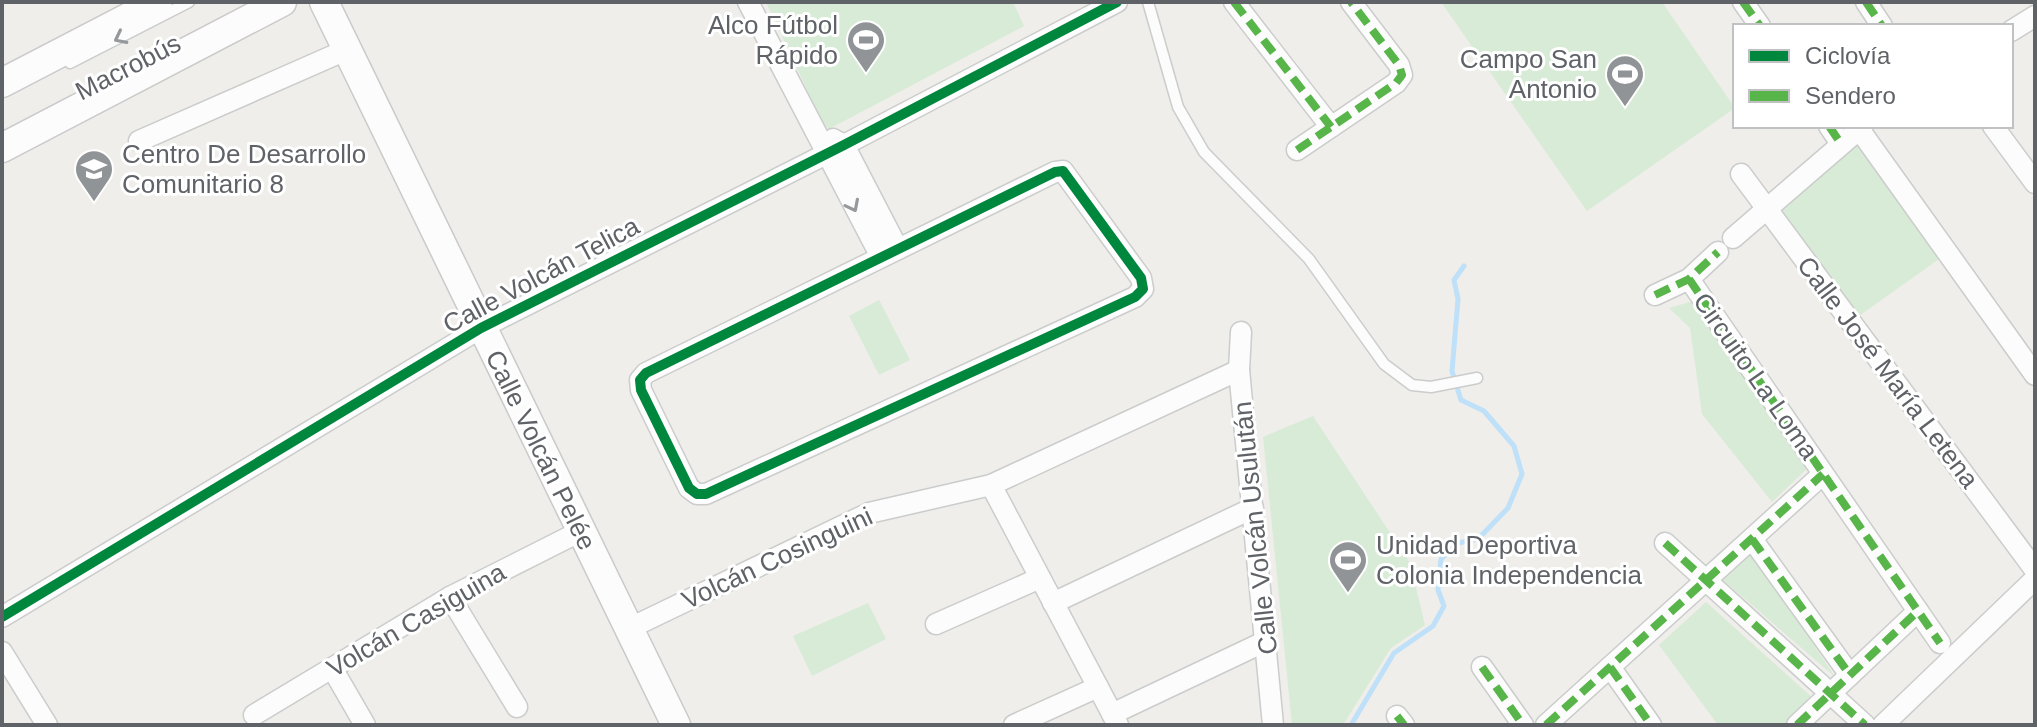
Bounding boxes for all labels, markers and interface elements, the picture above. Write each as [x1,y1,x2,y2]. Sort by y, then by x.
place label: Alco Fútbol Rápido [708,10,838,70]
sports icon: Alco Fútbol Rápido [845,19,887,74]
legend [1733,24,2013,128]
street label: Macrobús [70,28,186,106]
one-way arrow [114,28,128,43]
text: Ciclovía [1805,42,1891,69]
place label: Campo San Antonio [1460,44,1597,104]
sports icon: Campo San Antonio [1604,53,1646,108]
text: Sendero [1805,82,1896,109]
place label: Centro De Desarrollo Comunitario 8 [122,139,366,199]
school or university icon: Centro De Desarrollo Comunitario 8 [73,148,115,203]
one-way arrow [844,197,859,212]
street label: Calle Volcán Telica [438,210,645,339]
street label: Calle José María Letena [1791,250,1985,494]
street label: Circuito La Loma [1687,287,1825,466]
street label: Calle Volcán Pelée [480,345,602,555]
street label: Calle Volcán Usulután [1227,400,1283,656]
street label: Volcán Cosinguini [677,501,877,615]
place label: Unidad Deportiva Colonia Independencia [1376,530,1643,590]
sports icon: Unidad Deportiva Colonia Independencia [1327,539,1369,594]
street label: Volcán Casiguina [321,557,511,683]

